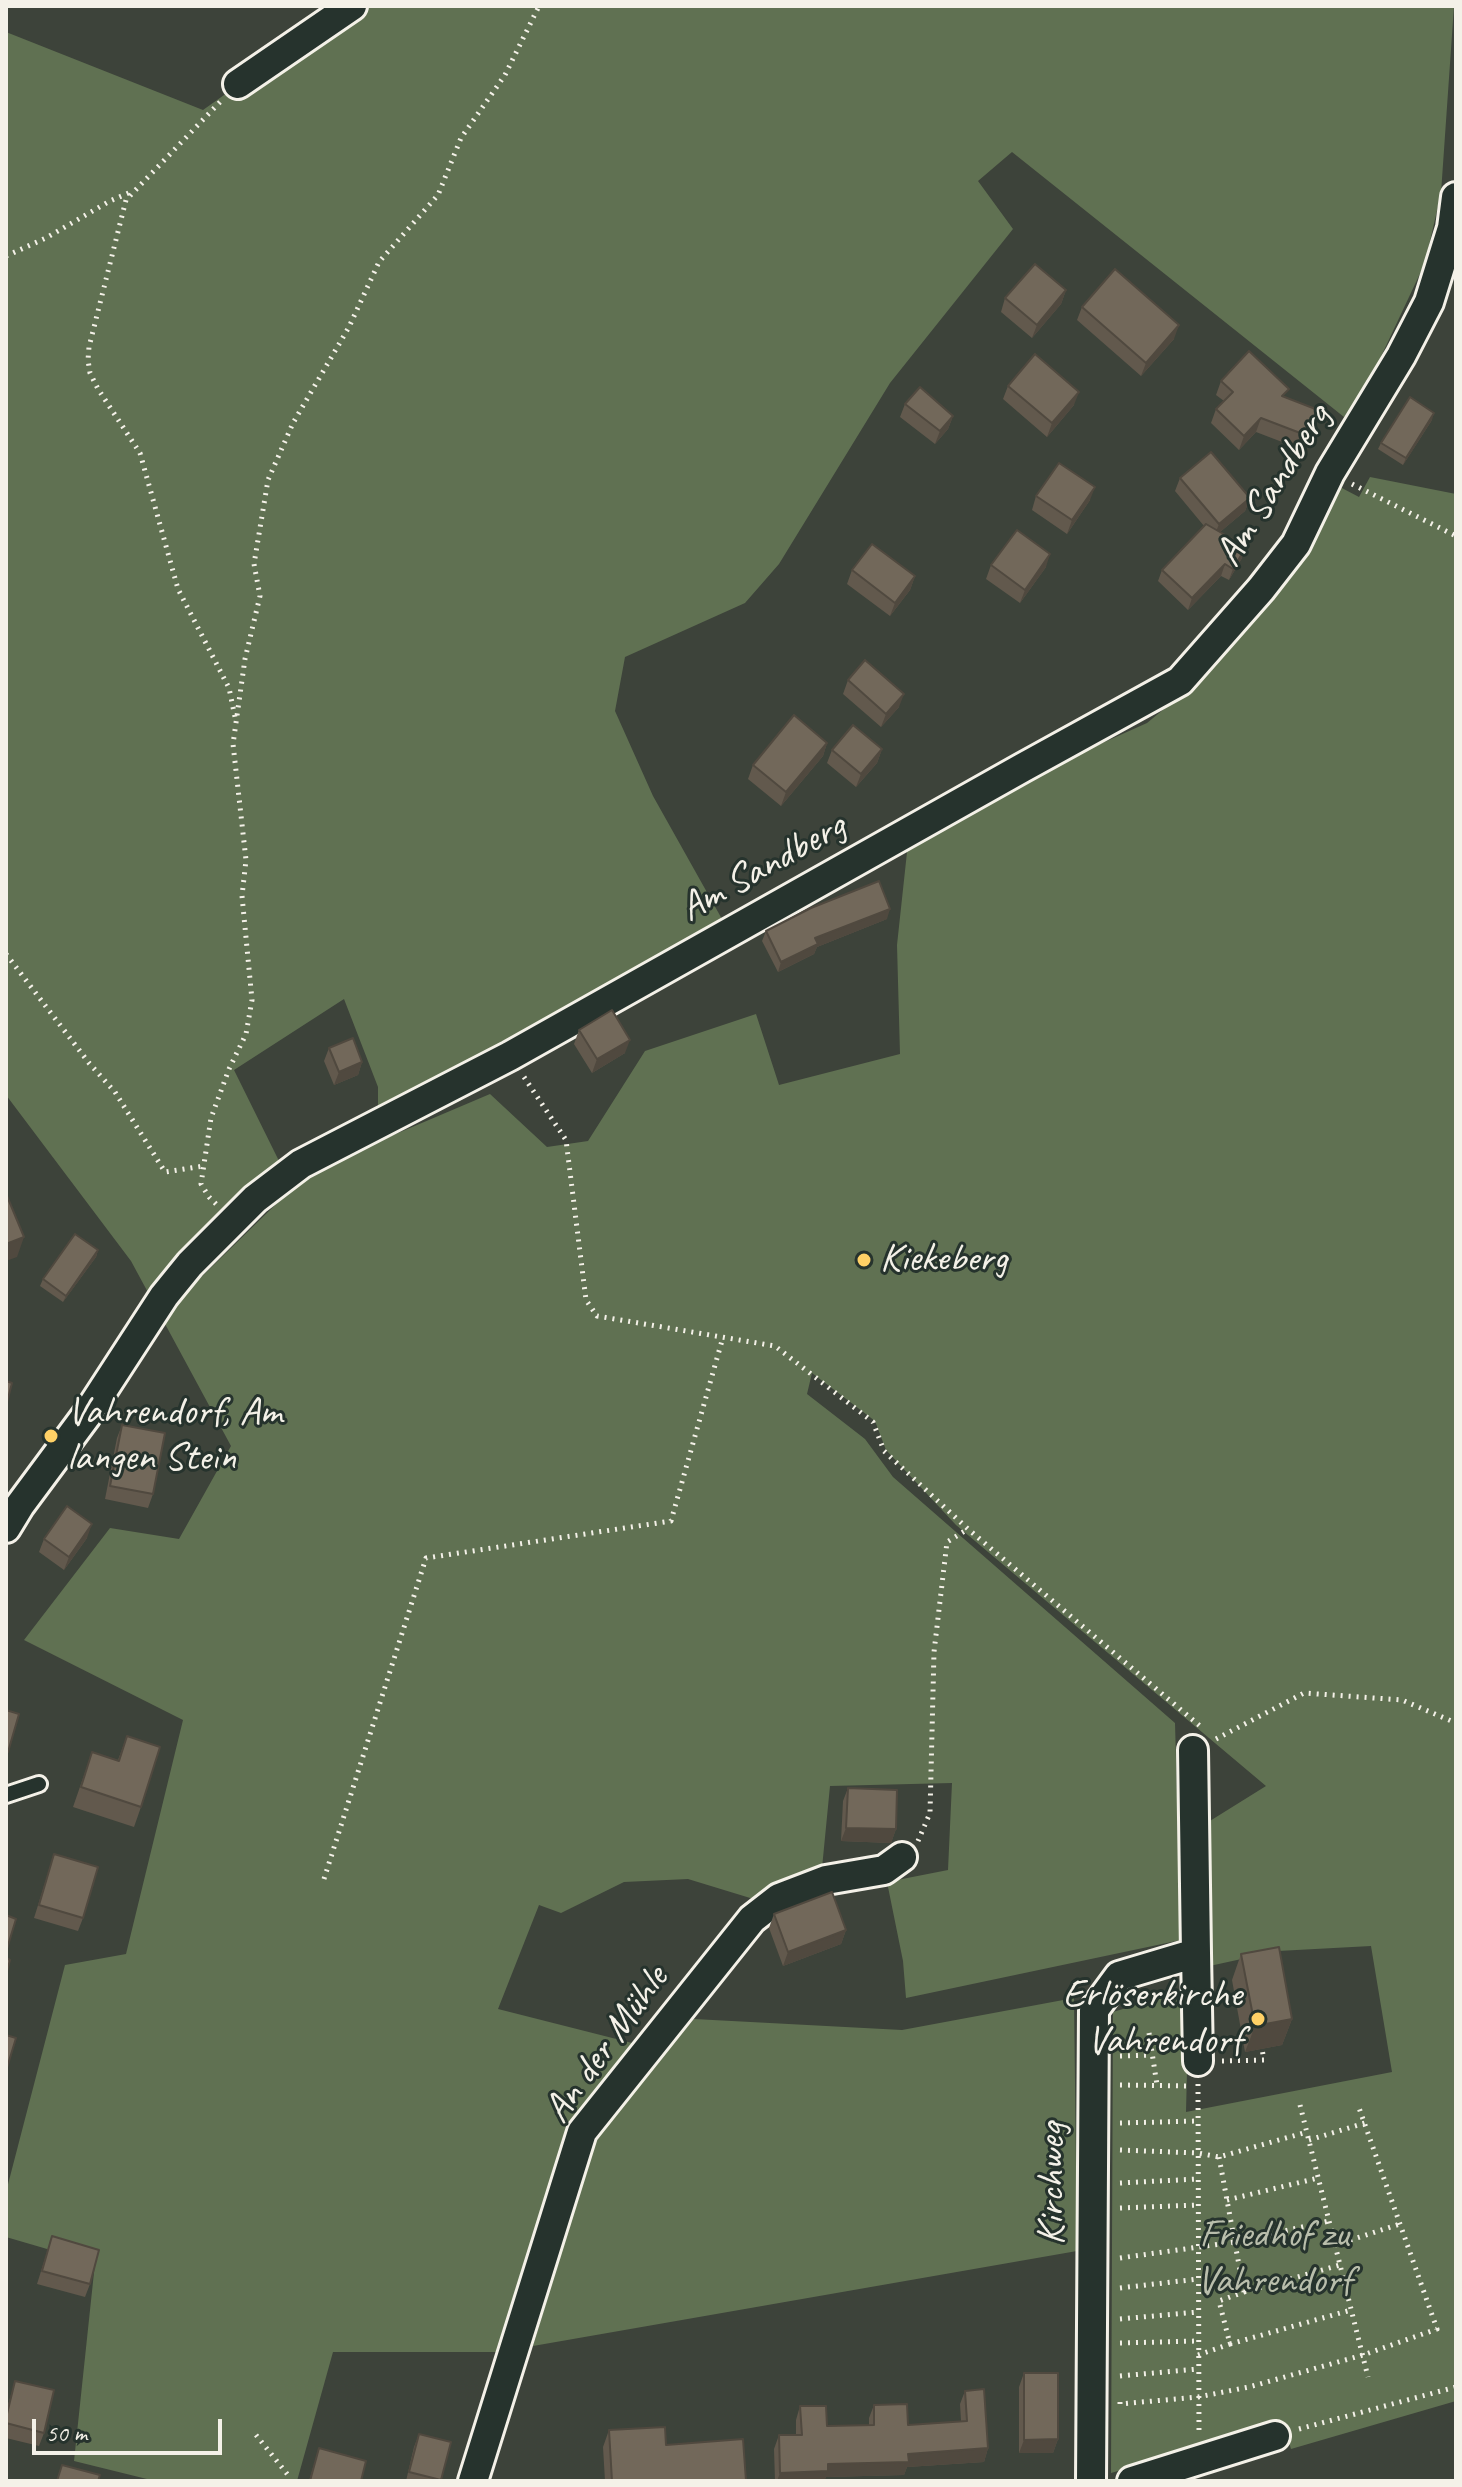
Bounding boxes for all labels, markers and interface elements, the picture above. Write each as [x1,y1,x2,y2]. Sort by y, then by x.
street label: Am Sandberg [1206,396,1342,576]
street label: Am Sandberg [672,803,854,933]
place label: Kiekeberg [880,1236,1007,1284]
marker: Kiekeberg [855,1251,873,1269]
place label: Vahrendorf, Am langen Stein [67,1389,282,1483]
marker: Vahrendorf, Am langen Stein [42,1427,60,1445]
street label: An der Mühle [534,1957,680,2133]
place label: Erlöserkirche Vahrendorf [1063,1972,1242,2066]
marker: Erlöserkirche Vahrendorf [1249,2010,1267,2028]
street label: Kirchweg [1029,2123,1077,2245]
park label: Friedhof zu Vahrendorf [1197,2212,1351,2306]
scale bar [36,2403,226,2453]
text: 50 m [46,2418,87,2448]

